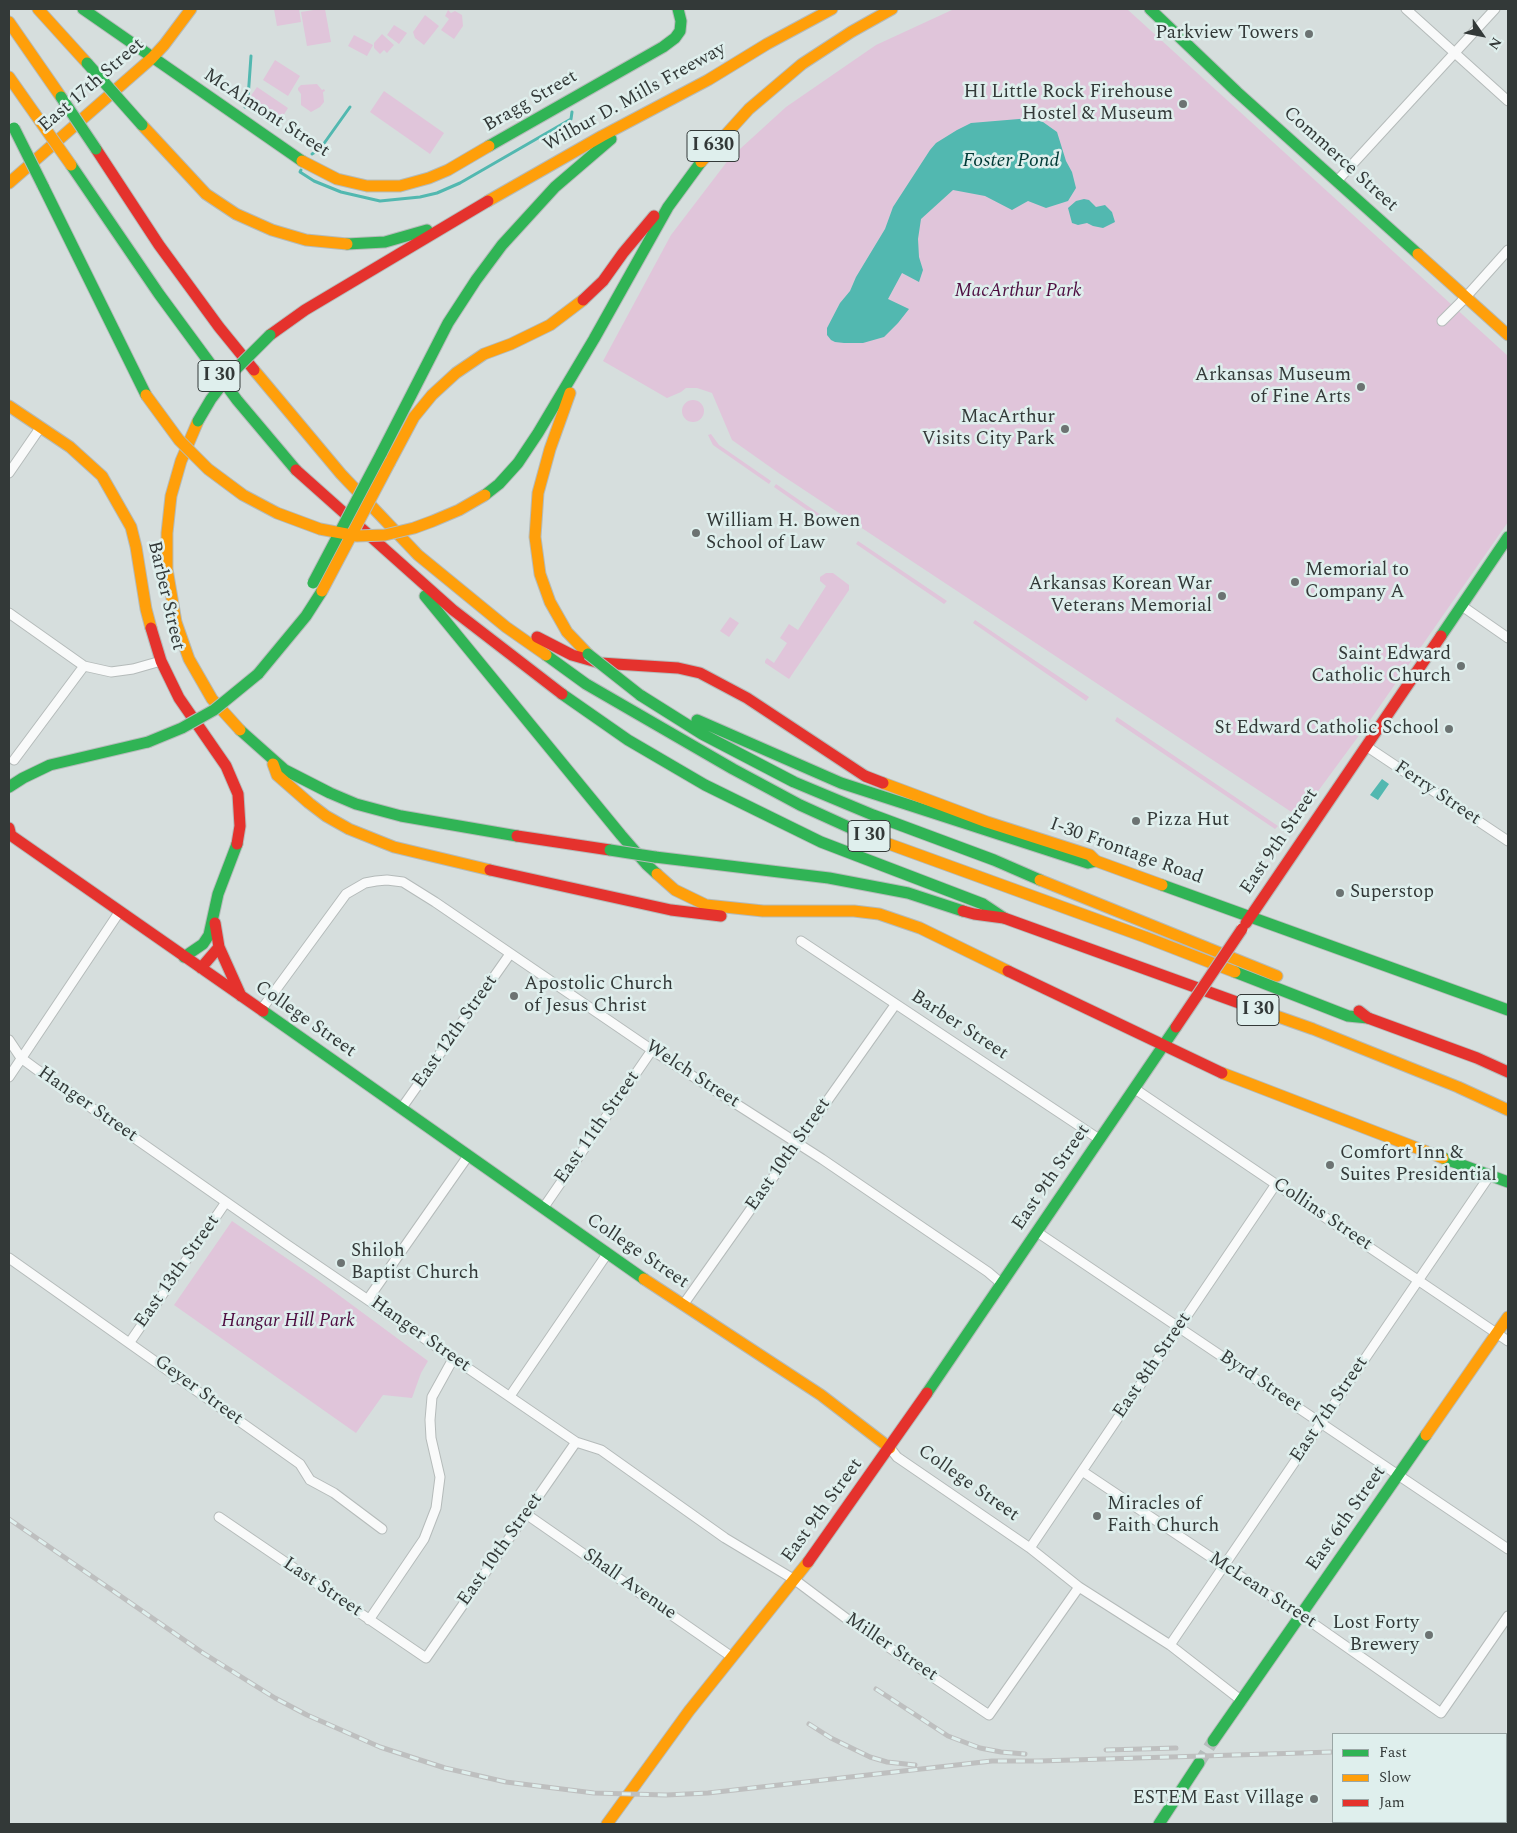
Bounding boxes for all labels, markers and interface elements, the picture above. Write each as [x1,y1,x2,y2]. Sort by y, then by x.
north arrow [1457,10,1507,60]
place label: Parkview Towers [1155,23,1299,45]
marker: Parkview Towers [1303,28,1315,40]
text: N [1483,33,1507,54]
street label: East 17th Street [34,34,150,138]
street label: Wilbur D. Mills Freeway [540,38,730,158]
street label: McAlmont Street [199,65,333,163]
street label: Bragg Street [480,66,582,138]
place label: HI Little Rock Firehouse Hostel & Museum [964,82,1173,126]
marker: HI Little Rock Firehouse Hostel & Museum [1177,98,1189,110]
street label: Commerce Street [1278,103,1402,217]
road number: I 630 [687,130,739,162]
water label: Foster Pond [962,150,1060,174]
park label: MacArthur Park [954,281,1082,303]
road number: I 30 [198,361,240,392]
place label: Arkansas Museum of Fine Arts [1195,365,1351,409]
marker: Arkansas Museum of Fine Arts [1355,381,1367,393]
place label: MacArthur Visits City Park [922,407,1055,451]
marker: MacArthur Visits City Park [1059,423,1071,435]
place label: William H. Bowen School of Law [706,511,860,555]
marker: William H. Bowen School of Law [690,527,702,539]
street label: Barber Street [141,539,189,653]
place label: Memorial to Company A [1305,560,1409,604]
place label: Arkansas Korean War Veterans Memorial [1029,574,1212,618]
marker: Memorial to Company A [1289,576,1301,588]
marker: Arkansas Korean War Veterans Memorial [1216,590,1228,602]
place label: Saint Edward Catholic Church [1311,644,1451,688]
marker: Saint Edward Catholic Church [1455,660,1467,672]
place label: St Edward Catholic School [1214,718,1439,740]
marker: St Edward Catholic School [1443,723,1455,735]
street label: Ferry Street [1390,757,1484,831]
street label: East 9th Street [1236,785,1324,899]
place label: Pizza Hut [1146,810,1229,832]
street label: I-30 Frontage Road [1046,814,1206,890]
marker: Pizza Hut [1130,815,1142,827]
road number: I 30 [848,820,890,851]
place label: Superstop [1350,882,1434,904]
marker: Superstop [1334,887,1346,899]
street label: East 12th Street [409,971,503,1093]
place label: Apostolic Church of Jesus Christ [524,974,673,1018]
street label: College Street [250,977,360,1063]
street label: Barber Street [906,986,1012,1066]
marker: Apostolic Church of Jesus Christ [508,990,520,1002]
road number: I 30 [1237,994,1279,1026]
street label: Welch Street [641,1036,743,1114]
street label: Hanger Street [32,1062,142,1148]
street label: East 11th Street [551,1067,645,1189]
street label: East 10th Street [742,1094,836,1216]
street label: East 9th Street [1008,1121,1096,1235]
place label: Comfort Inn & Suites Presidential [1340,1143,1497,1187]
marker: Comfort Inn & Suites Presidential [1324,1159,1336,1171]
street label: Collins Street [1268,1173,1376,1257]
street label: College Street [582,1209,692,1295]
street label: East 13th Street [131,1211,225,1333]
place label: Shiloh Baptist Church [351,1241,479,1285]
marker: Shiloh Baptist Church [335,1257,347,1269]
street label: Hanger Street [365,1292,475,1378]
street label: East 8th Street [1109,1309,1197,1423]
park label: Hangar Hill Park [221,1311,355,1333]
street label: Byrd Street [1214,1346,1306,1418]
street label: Geyer Street [149,1351,247,1431]
street label: East 7th Street [1286,1353,1374,1467]
street label: College Street [913,1441,1023,1527]
street label: East 9th Street [778,1455,868,1567]
street label: East 6th Street [1302,1462,1392,1576]
street label: East 10th Street [454,1489,548,1611]
place label: Miracles of Faith Church [1107,1494,1219,1538]
marker: Miracles of Faith Church [1091,1510,1103,1522]
street label: Shall Avenue [578,1544,680,1626]
street label: McLean Street [1204,1548,1320,1634]
street label: Last Street [278,1553,366,1623]
street label: Miller Street [840,1609,942,1687]
place label: Lost Forty Brewery [1332,1613,1419,1657]
marker: Lost Forty Brewery [1423,1629,1435,1641]
legend [1332,1733,1507,1823]
text: Fast [1379,1741,1407,1764]
text: Slow [1379,1766,1411,1789]
place label: ESTEM East Village [1132,1788,1304,1810]
text: Jam [1379,1791,1405,1814]
marker: ESTEM East Village [1308,1793,1320,1805]

